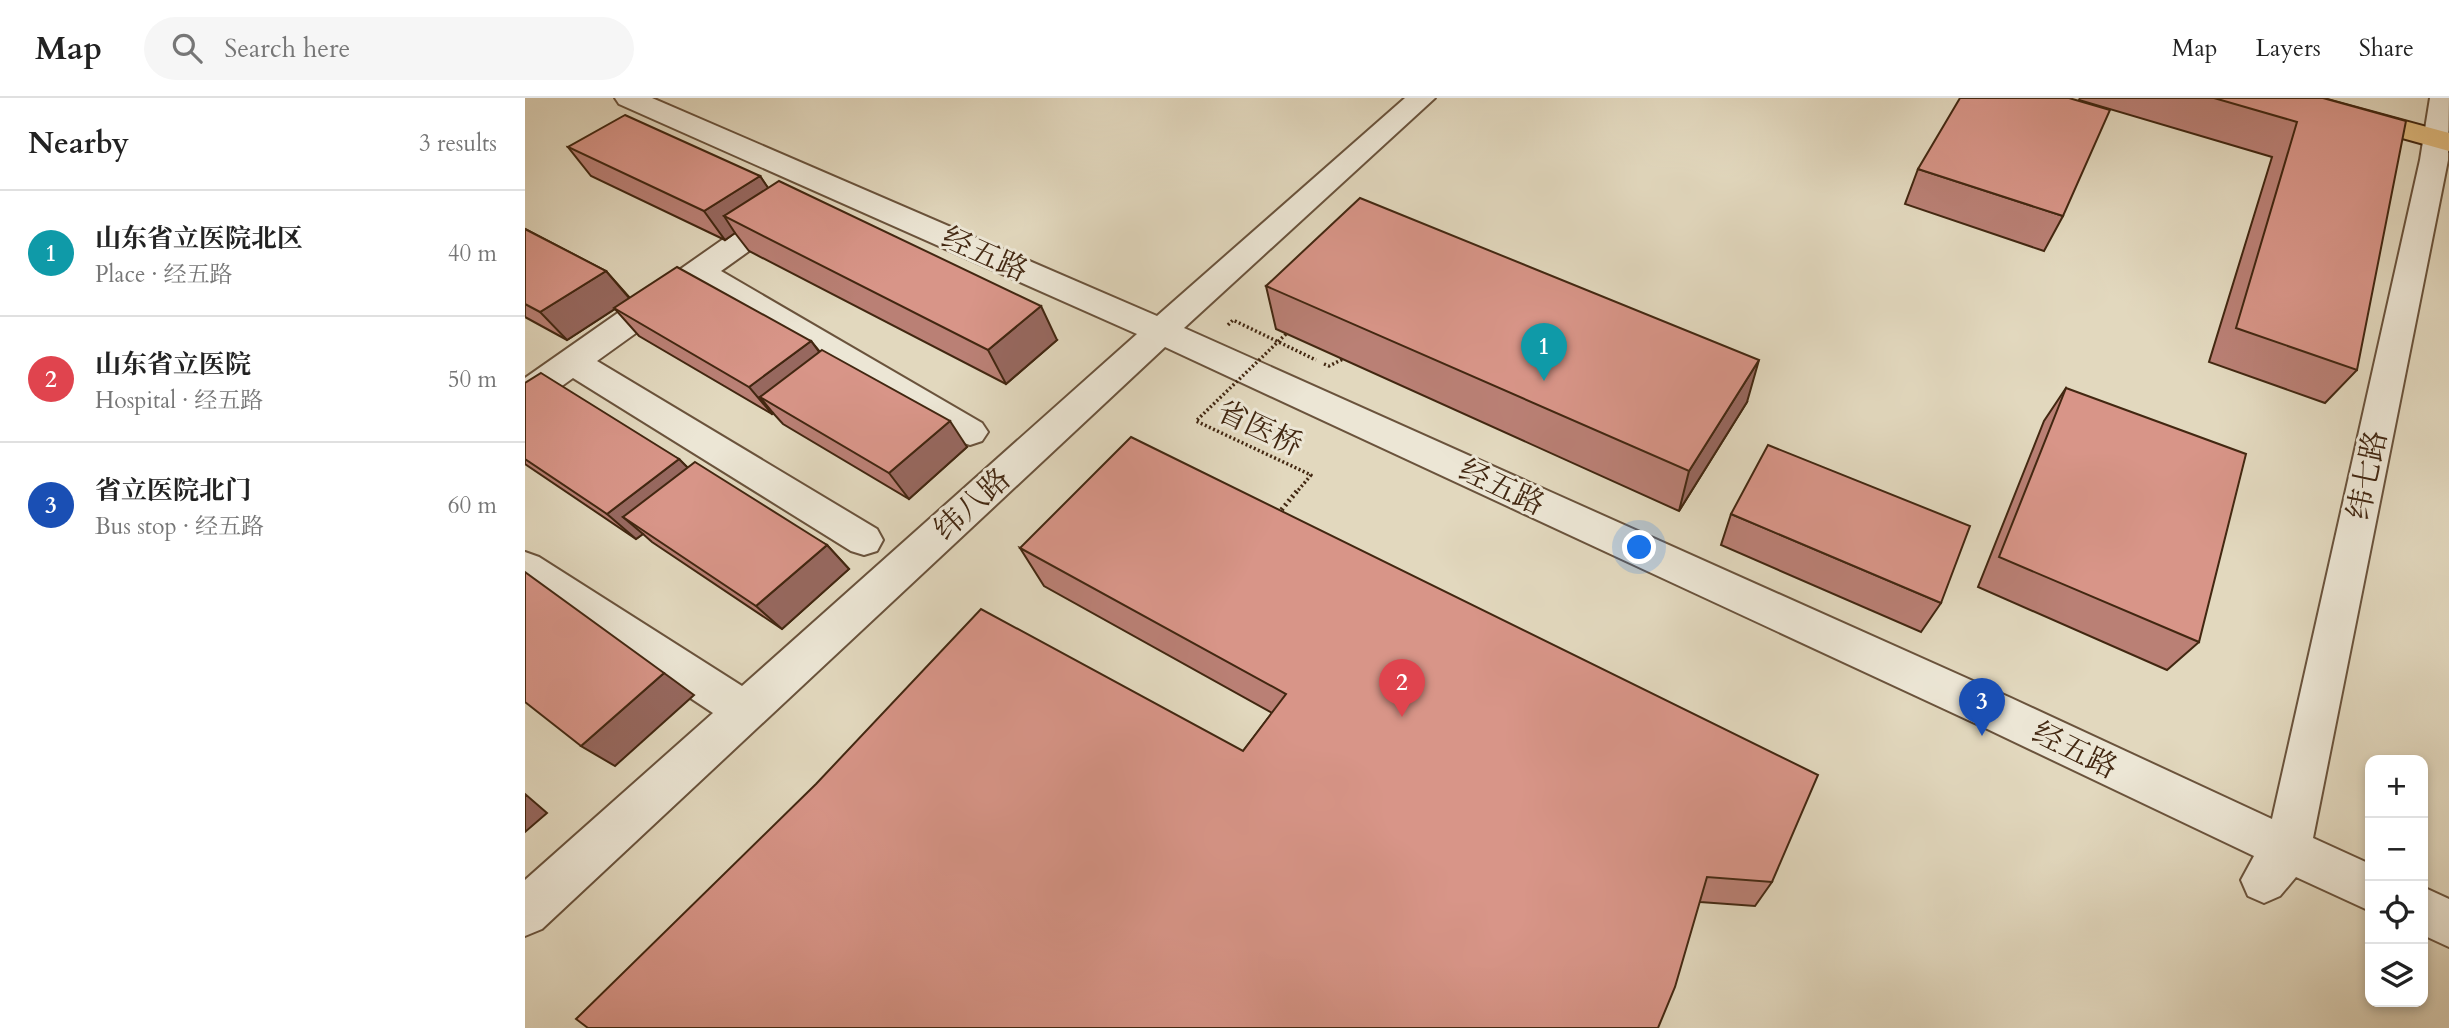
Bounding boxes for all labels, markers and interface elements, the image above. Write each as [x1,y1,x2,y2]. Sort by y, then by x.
search box [144,17,634,80]
text: Map [35,26,102,71]
icon: search [168,29,206,67]
text: Search here [224,31,350,66]
text: Map [2172,32,2218,65]
text: Layers [2256,32,2321,65]
text: Share [2359,32,2414,65]
text: Nearby [28,123,129,164]
text: 3 results [419,128,497,159]
street label: 经五路 [935,217,1034,291]
text: 山东省立医院北区 [95,221,303,256]
text: 1 [45,238,57,269]
text: 40 m [448,238,497,269]
text: Place · 经五路 [95,259,233,290]
pin: 1 [1521,323,1567,381]
text: 山东省立医院 [95,347,251,382]
text: 2 [45,364,57,395]
text: 50 m [448,364,497,395]
text: Hospital · 经五路 [95,385,263,416]
street label: 省医桥 [1210,391,1309,466]
street label: 纬七路 [2338,427,2397,523]
street label: 经五路 [1452,450,1551,525]
street label: 纬八路 [925,459,1019,550]
text: 省立医院北门 [95,473,251,508]
text: 3 [45,490,57,521]
text: 60 m [448,490,497,521]
text: Bus stop · 经五路 [95,511,264,542]
your location [1622,530,1656,564]
pin: 2 [1379,659,1425,717]
pin: 3 [1959,678,2005,736]
street label: 经五路 [2025,712,2124,789]
map controls [2365,755,2428,1007]
button: + [2365,755,2428,818]
button: − [2365,818,2428,881]
button: locate [2365,881,2428,944]
button: layers [2365,944,2428,1007]

